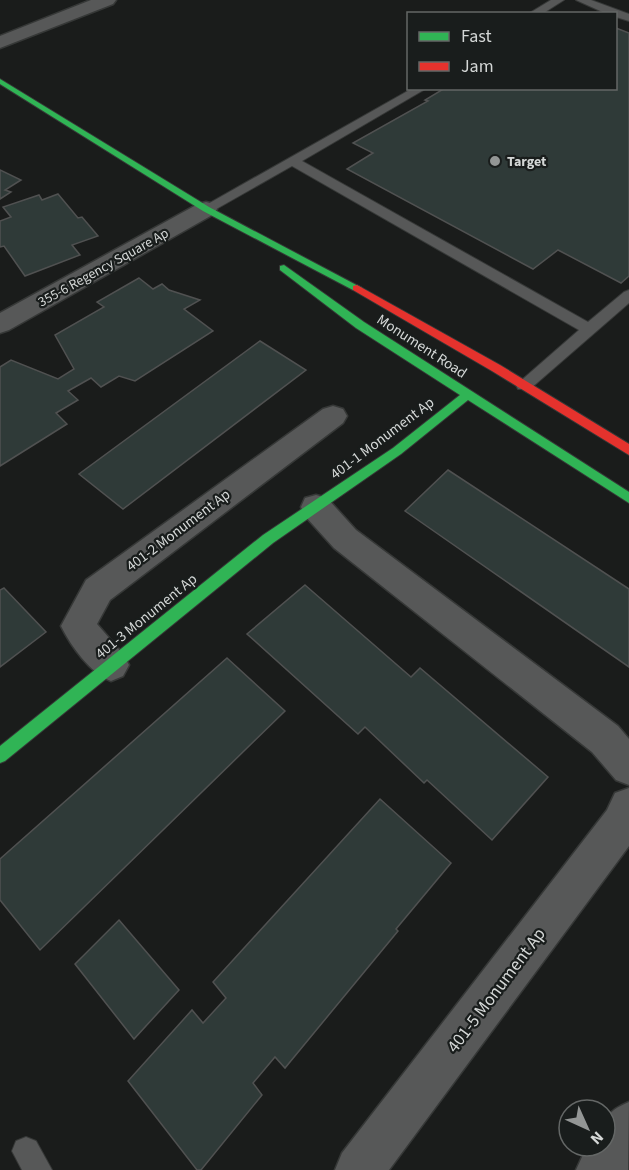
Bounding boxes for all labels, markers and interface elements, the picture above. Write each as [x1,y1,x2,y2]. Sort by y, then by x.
legend [407,12,617,90]
text: Fast [461,24,492,49]
text: Jam [461,54,494,79]
place label: Target [507,152,547,172]
marker: Target [488,154,502,168]
street label: 355-6 Regency Square Ap [35,223,173,312]
street label: Monument Road [373,309,471,383]
street label: 401-1 Monument Ap [326,392,439,485]
street label: 401-2 Monument Ap [122,484,235,577]
street label: 401-3 Monument Ap [91,569,202,664]
street label: 401-5 Monument Ap [441,923,552,1058]
north arrow [557,1098,617,1158]
text: N [585,1126,608,1149]

